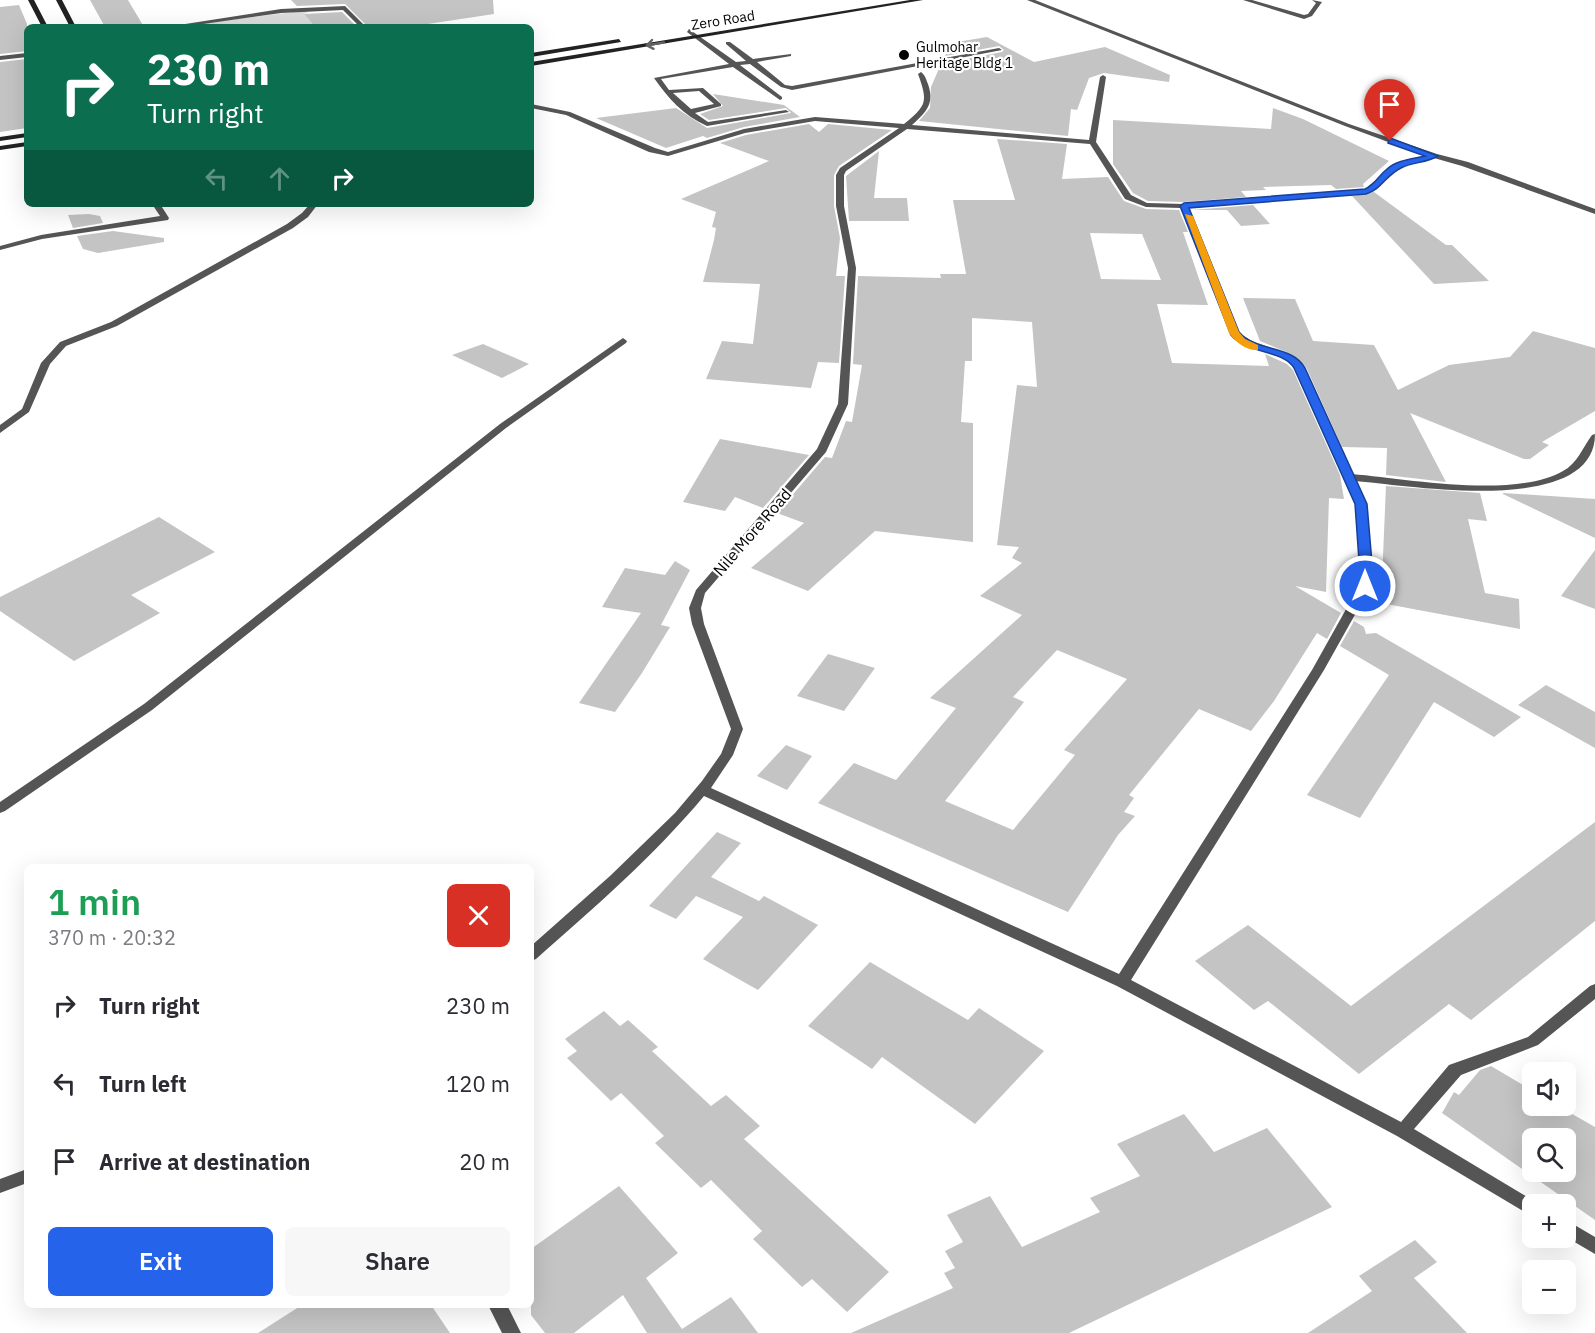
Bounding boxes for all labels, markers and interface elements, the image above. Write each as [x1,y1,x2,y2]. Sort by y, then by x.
street label: Zero Road [690,6,756,34]
one-way arrow [646,38,665,49]
place label: Gulmohar Heritage Bldg 1 [916,38,1013,72]
text: 230 m [147,42,270,97]
icon: right [48,48,126,126]
marker: Gulmohar Heritage Bldg 1 [897,48,911,62]
pin [1364,79,1415,141]
icon: arrive [1373,88,1406,121]
text: Turn right [147,95,264,130]
icon: left [200,162,233,195]
icon: ahead [263,162,296,195]
icon: right [326,162,359,195]
street label: Nile More Road [709,484,795,580]
position arrow [1333,554,1397,618]
text: 1 min [48,878,141,925]
button: close [447,884,510,947]
text: 370 m · 20:32 [48,924,176,951]
icon: right [48,989,81,1022]
text: Turn right [99,991,200,1020]
text: 230 m [446,991,510,1020]
map controls [1522,1062,1576,1314]
button: sound [1522,1062,1576,1116]
icon: left [48,1067,81,1100]
text: Turn left [99,1069,187,1098]
text: 120 m [446,1069,510,1098]
button: search [1522,1128,1576,1182]
icon: arrive [48,1145,81,1178]
text: Arrive at destination [99,1147,310,1176]
text: 20 m [459,1147,510,1176]
button: + [1522,1194,1576,1248]
button: Exit [48,1227,273,1296]
button: Share [285,1227,510,1296]
button: − [1522,1260,1576,1314]

